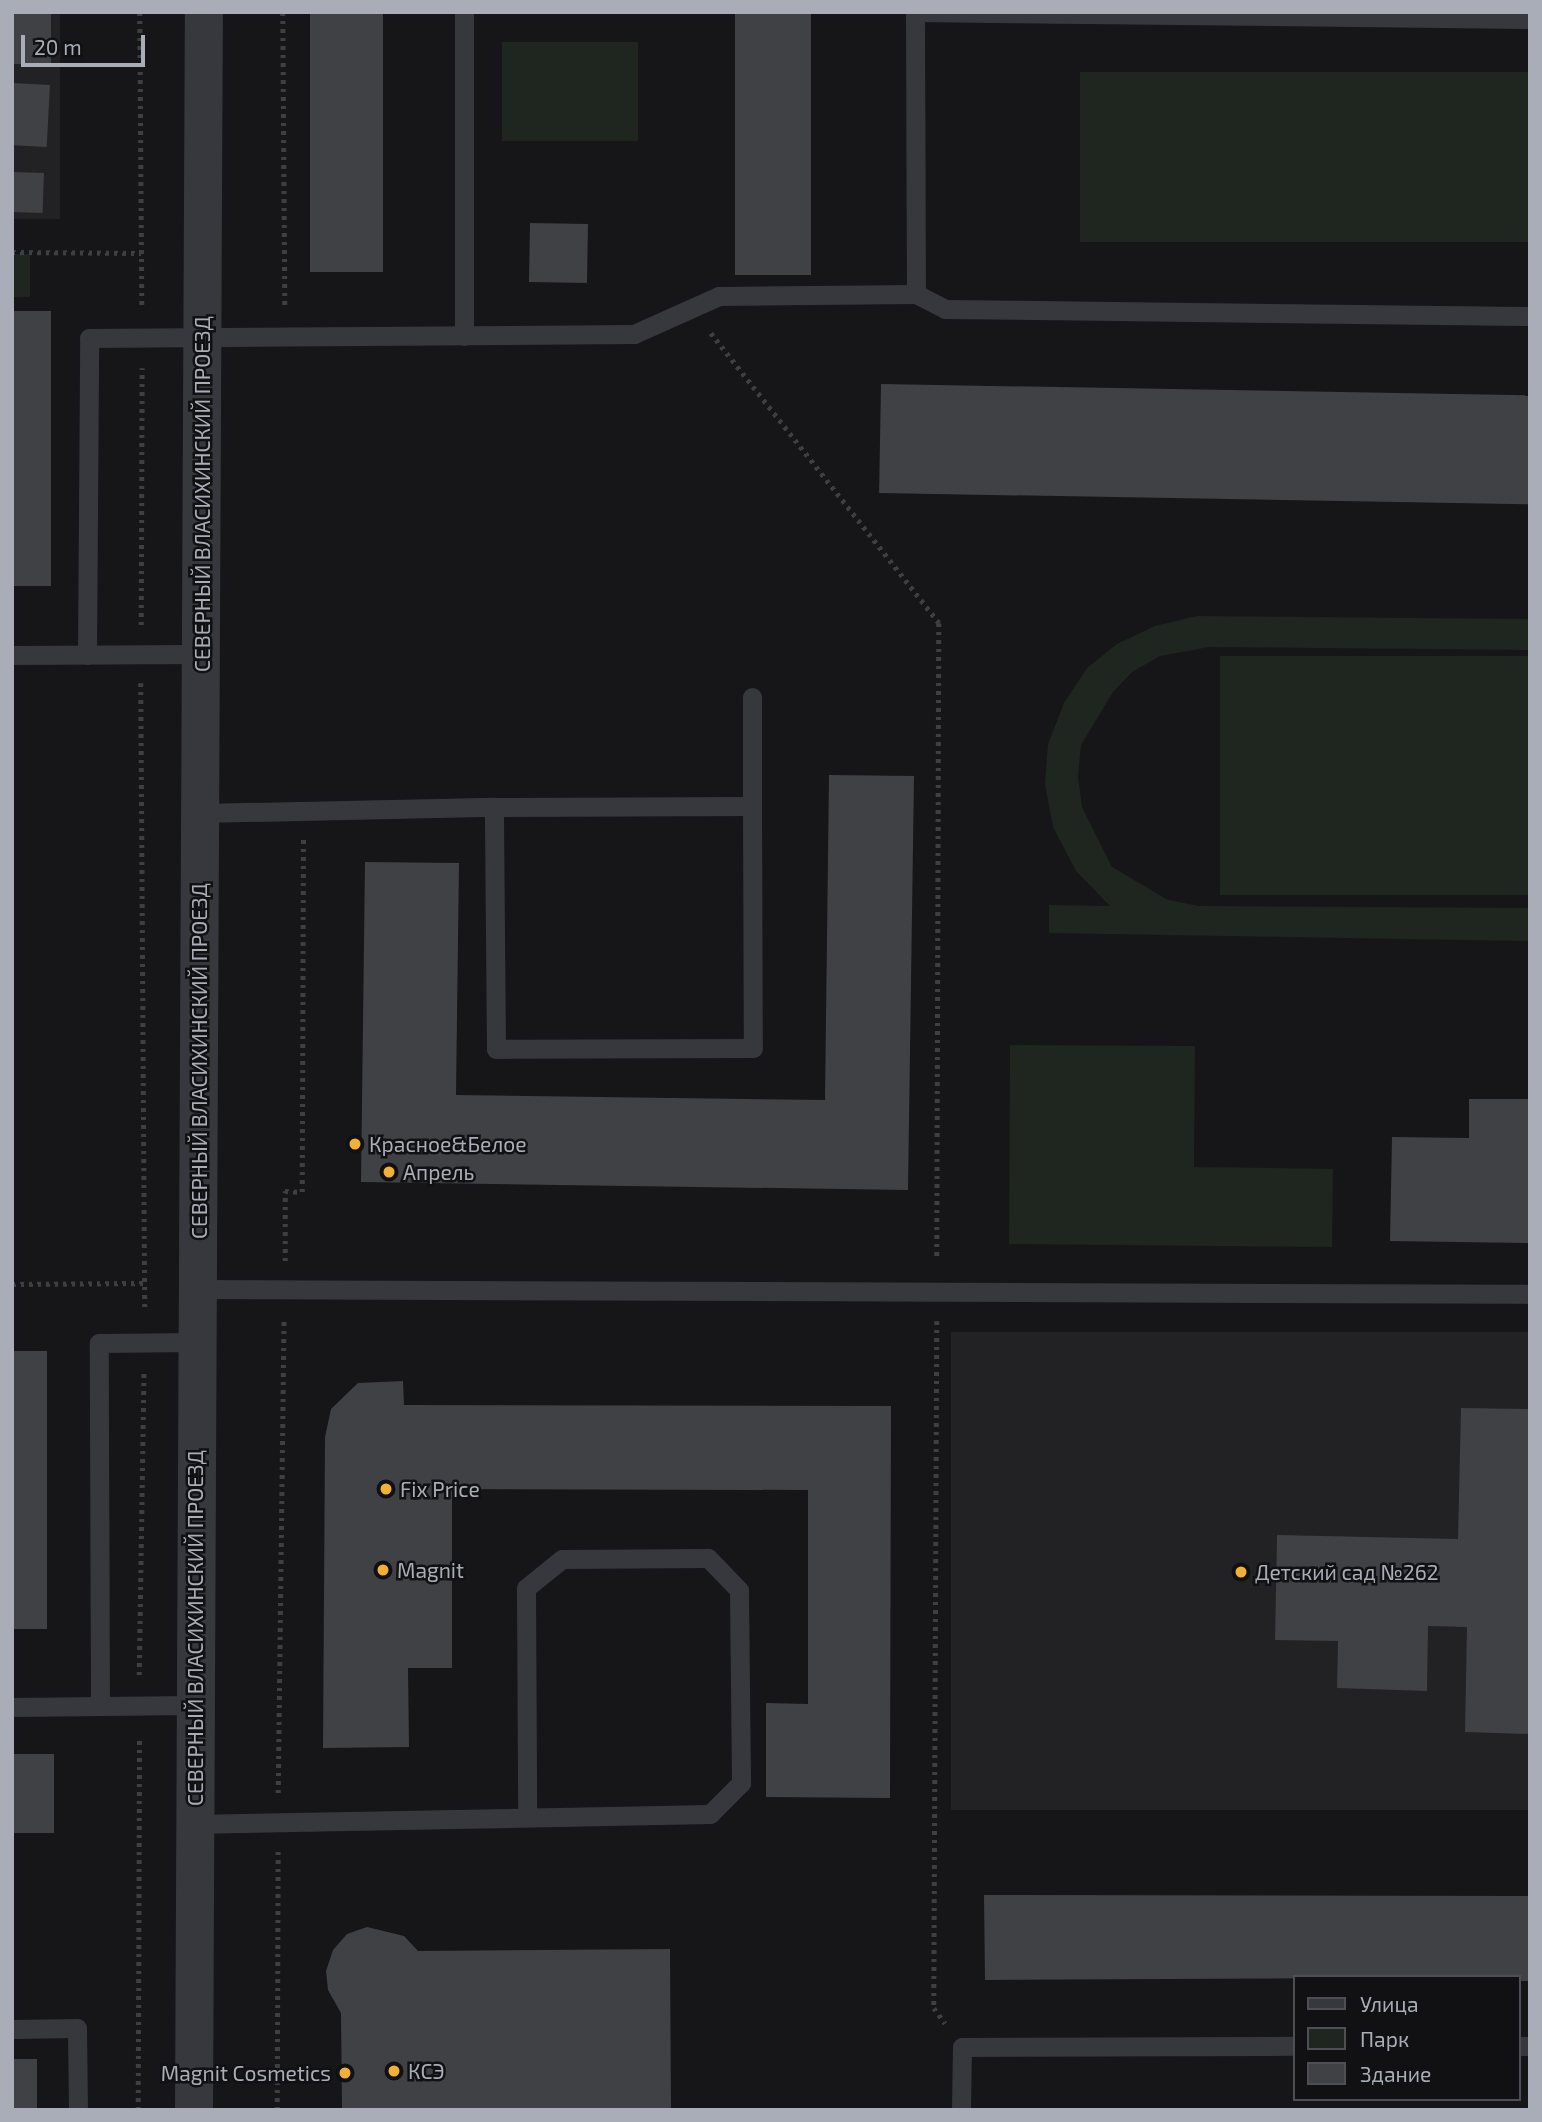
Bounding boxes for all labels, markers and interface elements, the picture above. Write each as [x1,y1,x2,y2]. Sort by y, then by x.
scale bar [24,21,149,65]
text: 20 m [34,34,82,59]
street label: СЕВЕРНЫЙ ВЛАСИХИНСКИЙ ПРОЕЗД [189,316,215,672]
street label: СЕВЕРНЫЙ ВЛАСИХИНСКИЙ ПРОЕЗД [186,883,212,1239]
place label: Красное&Белое [369,1131,527,1157]
marker: Красное&Белое [347,1136,363,1152]
place label: Апрель [403,1159,474,1185]
marker: Апрель [381,1164,397,1180]
street label: СЕВЕРНЫЙ ВЛАСИХИНСКИЙ ПРОЕЗД [182,1450,208,1806]
place label: Fix Price [400,1476,480,1502]
marker: Fix Price [378,1481,394,1497]
place label: Magnit [397,1557,464,1583]
place label: Детский сад №262 [1255,1559,1438,1585]
marker: Magnit [375,1562,391,1578]
marker: Детский сад №262 [1233,1564,1249,1580]
legend [1294,1975,1521,2101]
text: Улица [1360,1991,1419,2016]
text: Парк [1360,2026,1409,2051]
place label: КСЭ [408,2058,444,2084]
place label: Magnit Cosmetics [161,2060,331,2086]
text: Здание [1360,2061,1431,2086]
marker: КСЭ [386,2063,402,2079]
marker: Magnit Cosmetics [337,2065,353,2081]

